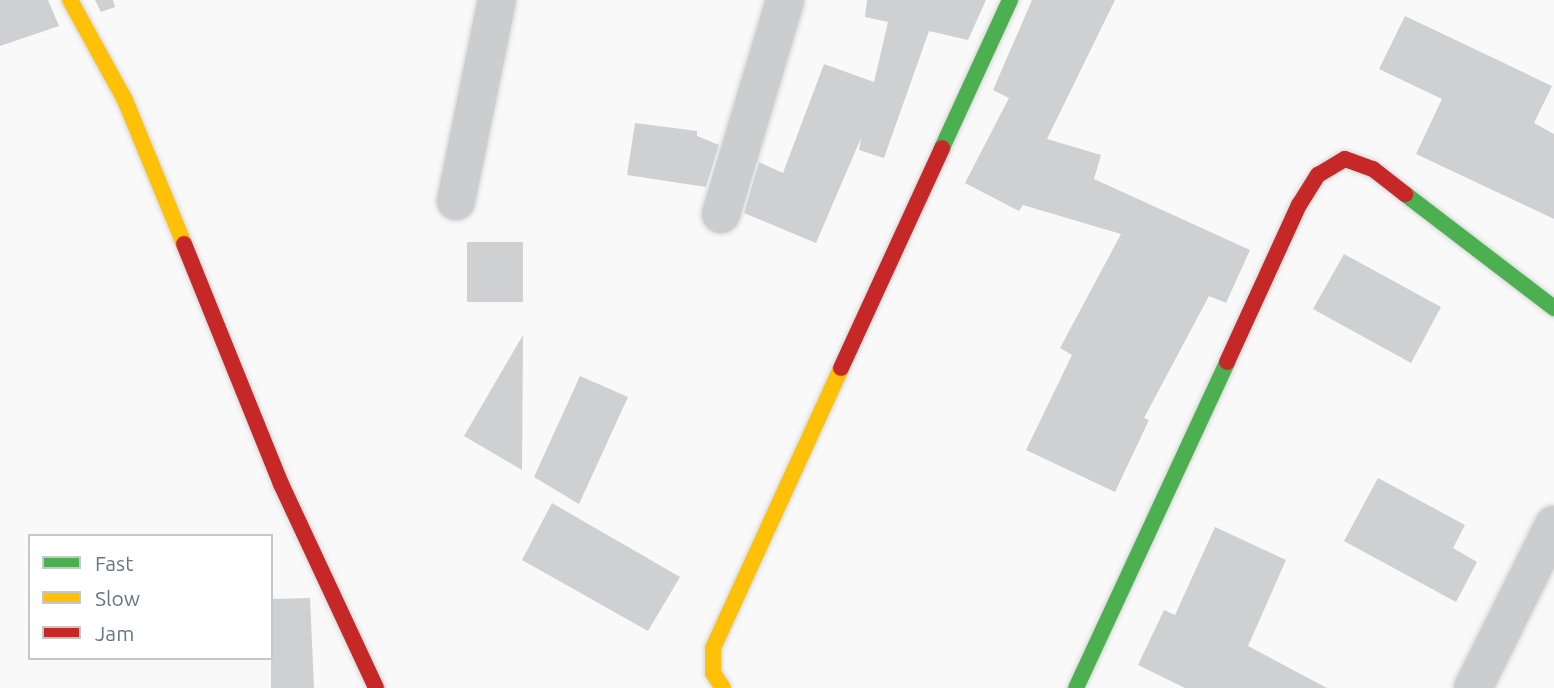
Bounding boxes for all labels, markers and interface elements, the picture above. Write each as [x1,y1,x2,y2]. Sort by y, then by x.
legend [28,534,273,660]
text: Fast [95,551,133,575]
text: Slow [95,586,140,610]
text: Jam [95,621,134,645]

